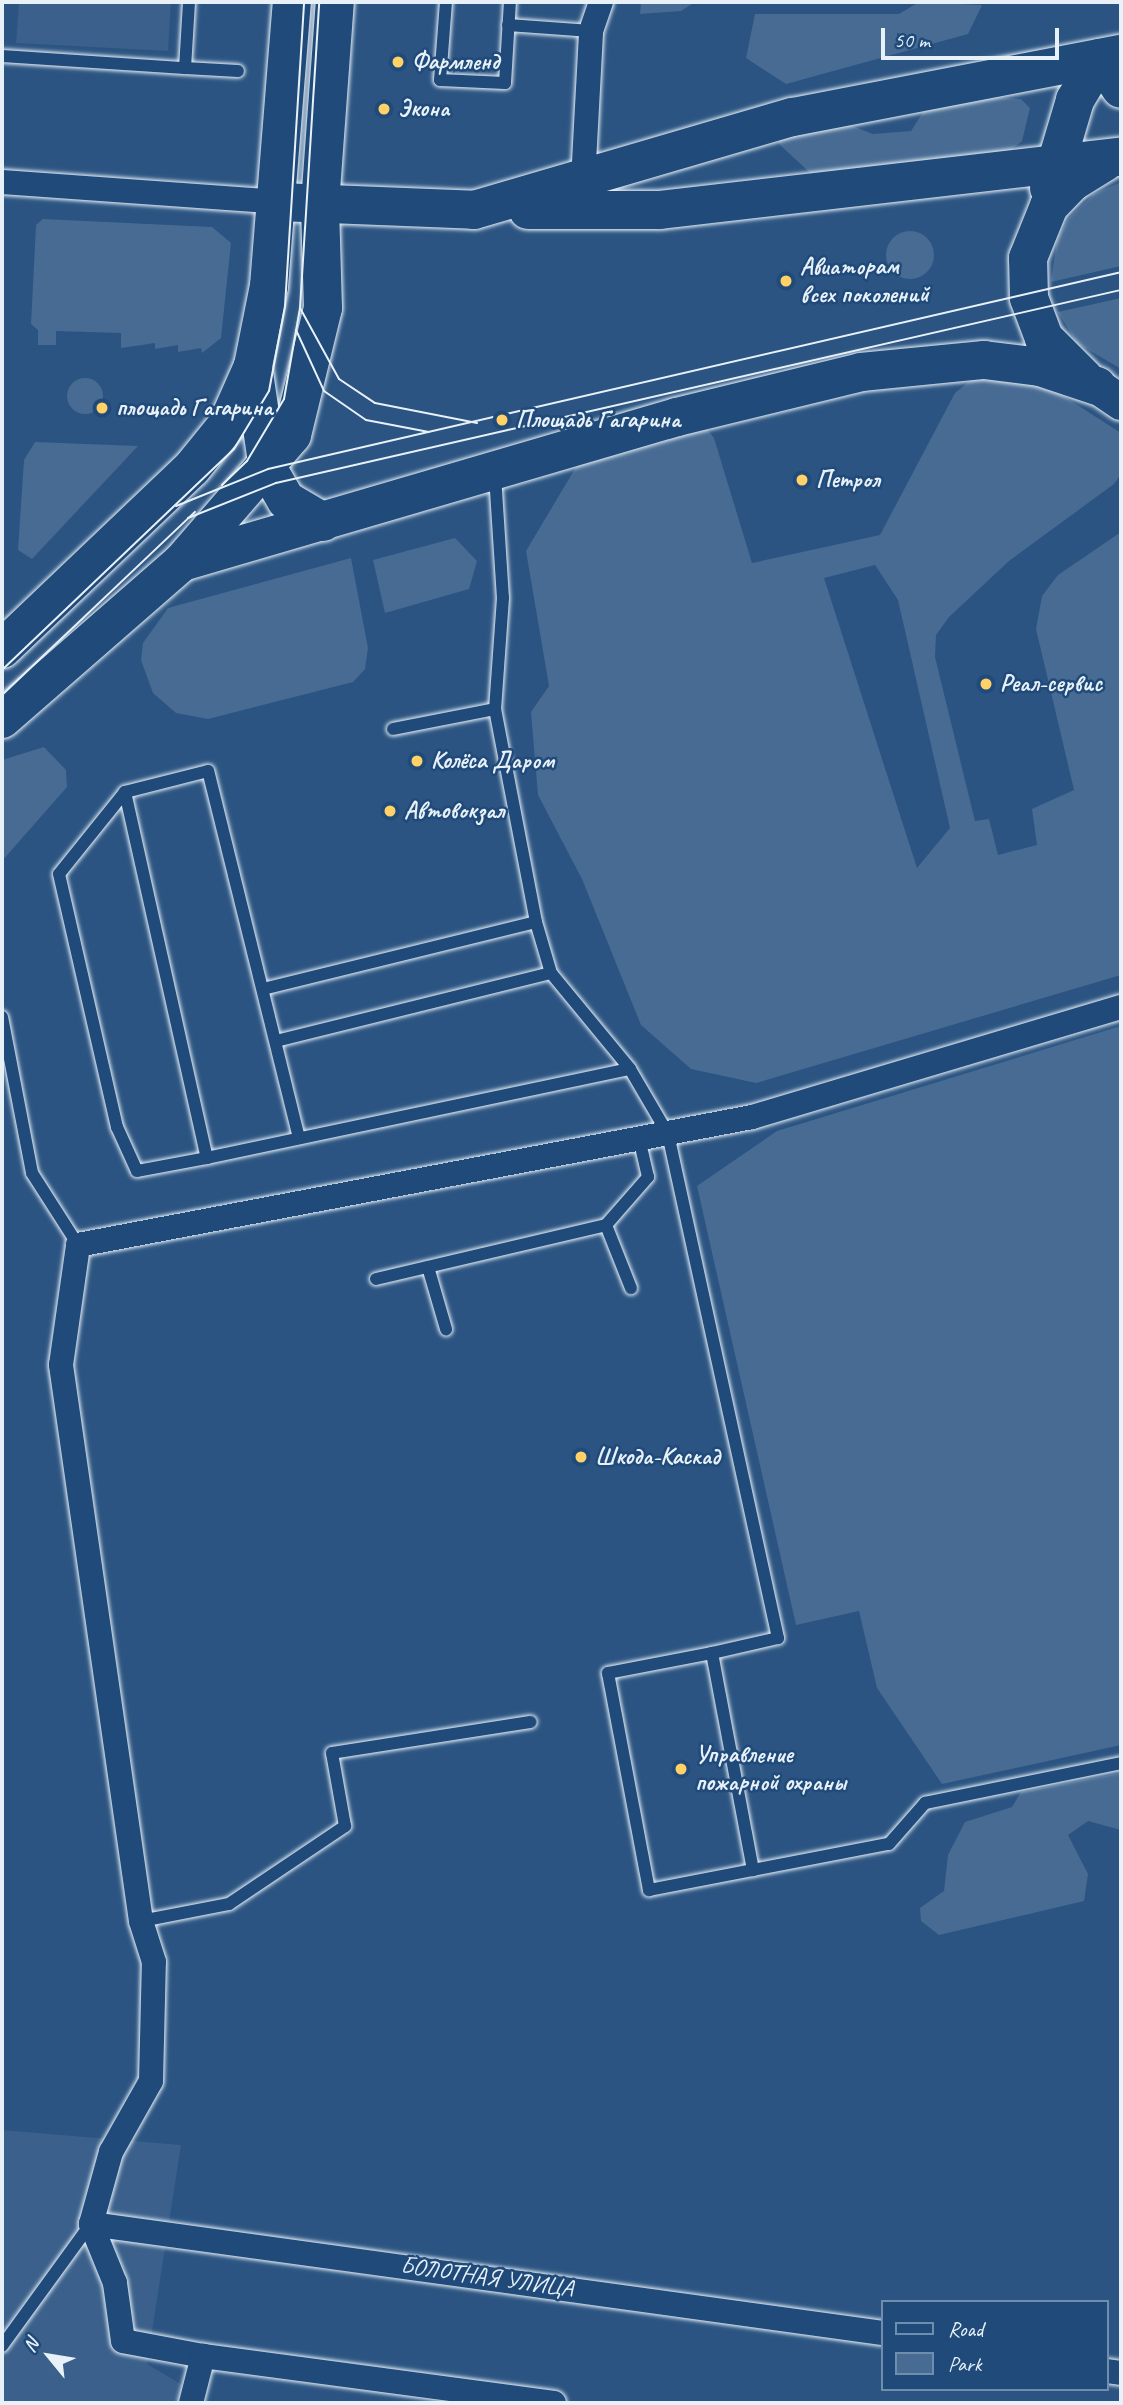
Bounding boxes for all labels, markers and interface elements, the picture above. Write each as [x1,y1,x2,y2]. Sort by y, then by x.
scale bar [885,14,1064,58]
text: 50 m [894,27,930,53]
place label: Фармленд [412,48,499,76]
marker: Фармленд [390,54,406,70]
place label: Экона [398,95,449,123]
marker: Экона [376,101,392,117]
place label: Авиаторам всех поколений [800,253,926,309]
marker: Авиаторам всех поколений [778,273,794,289]
place label: площадь Гагарина [116,394,267,422]
marker: площадь Гагарина [94,400,110,416]
place label: Площадь Гагарина [516,406,673,434]
marker: Площадь Гагарина [494,412,510,428]
place label: Петрол [816,466,880,494]
marker: Петрол [794,472,810,488]
place label: Реал-сервис [1000,670,1102,698]
marker: Реал-сервис [978,676,994,692]
place label: Колёса Даром [431,747,555,775]
marker: Колёса Даром [409,753,425,769]
place label: Автовокзал [404,797,504,825]
marker: Автовокзал [382,803,398,819]
place label: Шкода-Каскад [595,1443,720,1471]
marker: Шкода-Каскад [573,1449,589,1465]
place label: Управление пожарной охраны [695,1741,846,1797]
marker: Управление пожарной охраны [673,1761,689,1777]
street label: БОЛОТНАЯ УЛИЦА [399,2251,575,2303]
legend [881,2300,1109,2391]
text: Road [948,2316,983,2342]
north arrow [14,2321,84,2391]
text: N [17,2334,44,2357]
text: Park [948,2351,981,2377]

